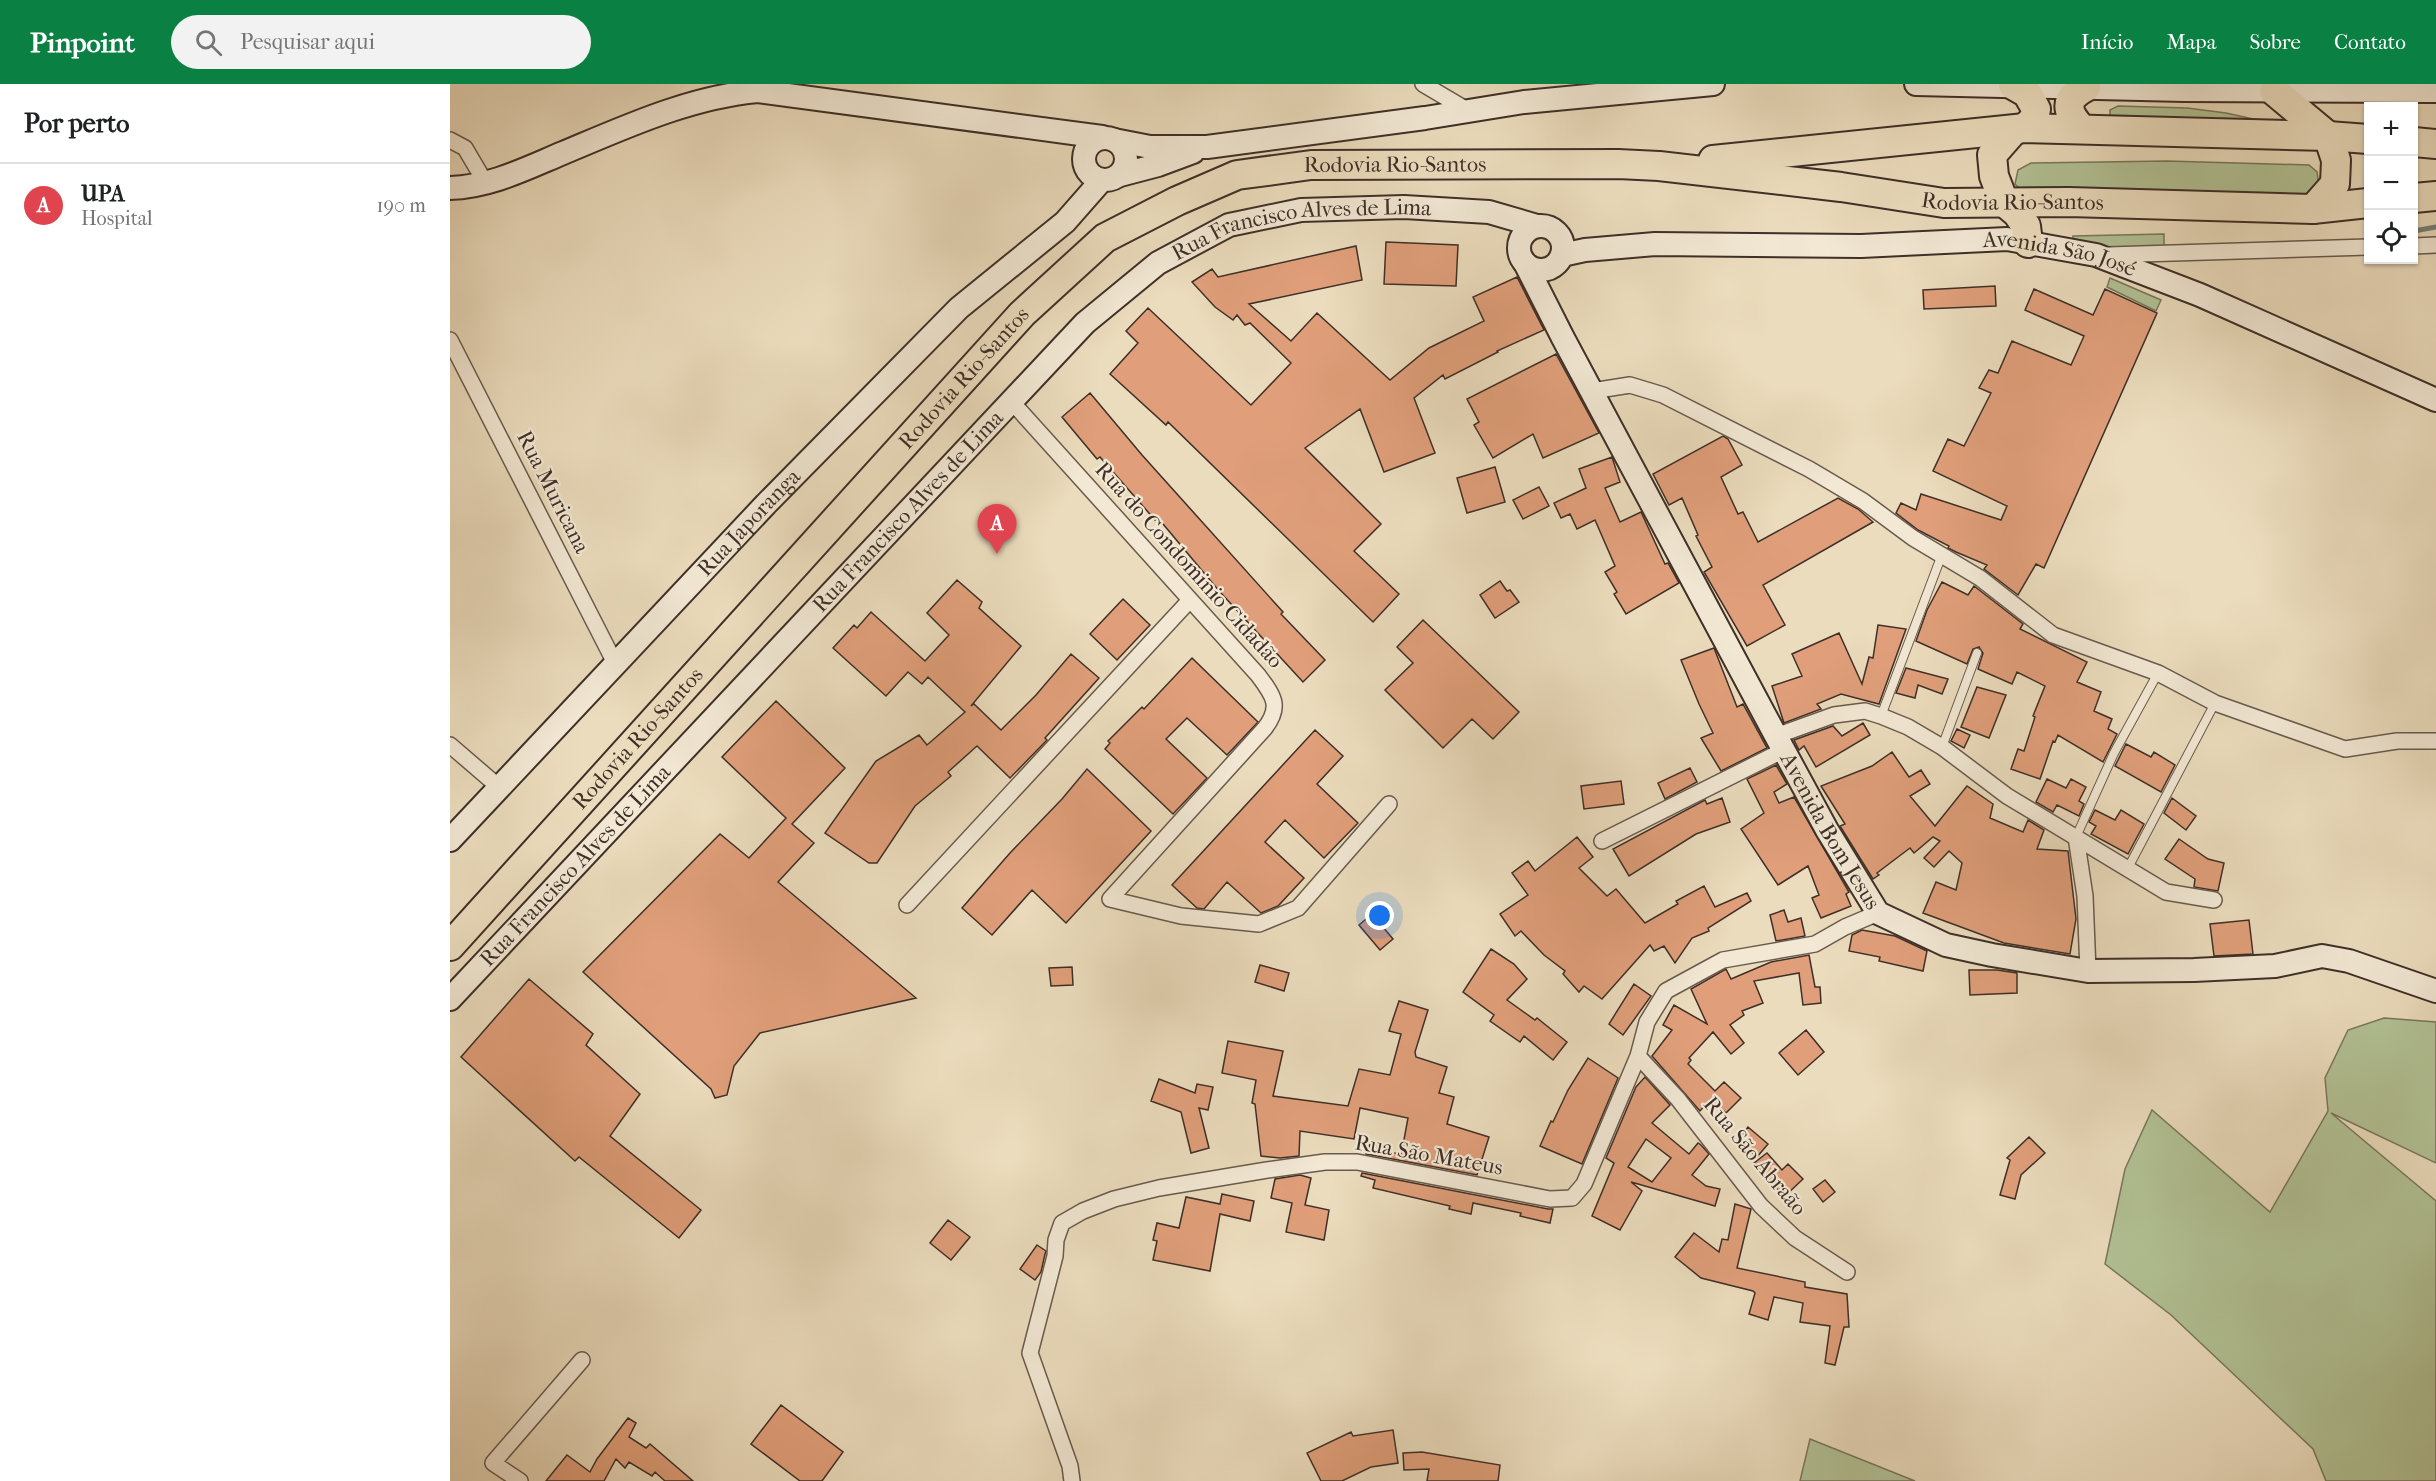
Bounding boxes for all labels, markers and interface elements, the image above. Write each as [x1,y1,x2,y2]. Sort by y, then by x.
search box [171,15,591,69]
text: Pinpoint [30,26,135,59]
icon: search [192,26,225,59]
text: Pesquisar aqui [240,29,375,55]
text: Início [2081,30,2133,54]
text: Mapa [2166,30,2216,54]
text: Sobre [2249,30,2301,54]
text: Contato [2334,30,2406,54]
map controls [2364,102,2418,264]
button: + [2364,102,2418,156]
text: Por perto [24,108,129,139]
street label: Rodovia Rio-Santos [1304,151,1486,178]
button: − [2364,156,2418,210]
text: UPA [81,181,125,207]
street label: Rodovia Rio-Santos [1920,187,2104,216]
text: A [37,194,50,217]
text: 190 m [376,194,426,217]
street label: Rua Francisco Alves de Lima [1167,194,1433,266]
text: Hospital [81,207,153,230]
button: locate [2364,210,2418,264]
street label: Avenida São José [1981,226,2140,282]
street label: Rodovia Rio-Santos [893,301,1034,454]
street label: Rua Francisco Alves de Lima [808,405,1010,619]
street label: Rua Muricana [511,426,595,558]
street label: Rua do Condominio Cidadão [1089,457,1289,673]
street label: Rua Japoranga [692,463,807,582]
pin: A [978,504,1016,554]
street label: Rodovia Rio-Santos [567,662,709,815]
street label: Avenida Bom Jesus [1774,747,1886,914]
street label: Rua Francisco Alves de Lima [474,759,677,972]
your location [1365,901,1394,930]
street label: Rua São Abraão [1698,1091,1812,1221]
street label: Rua São Mateus [1353,1129,1505,1181]

